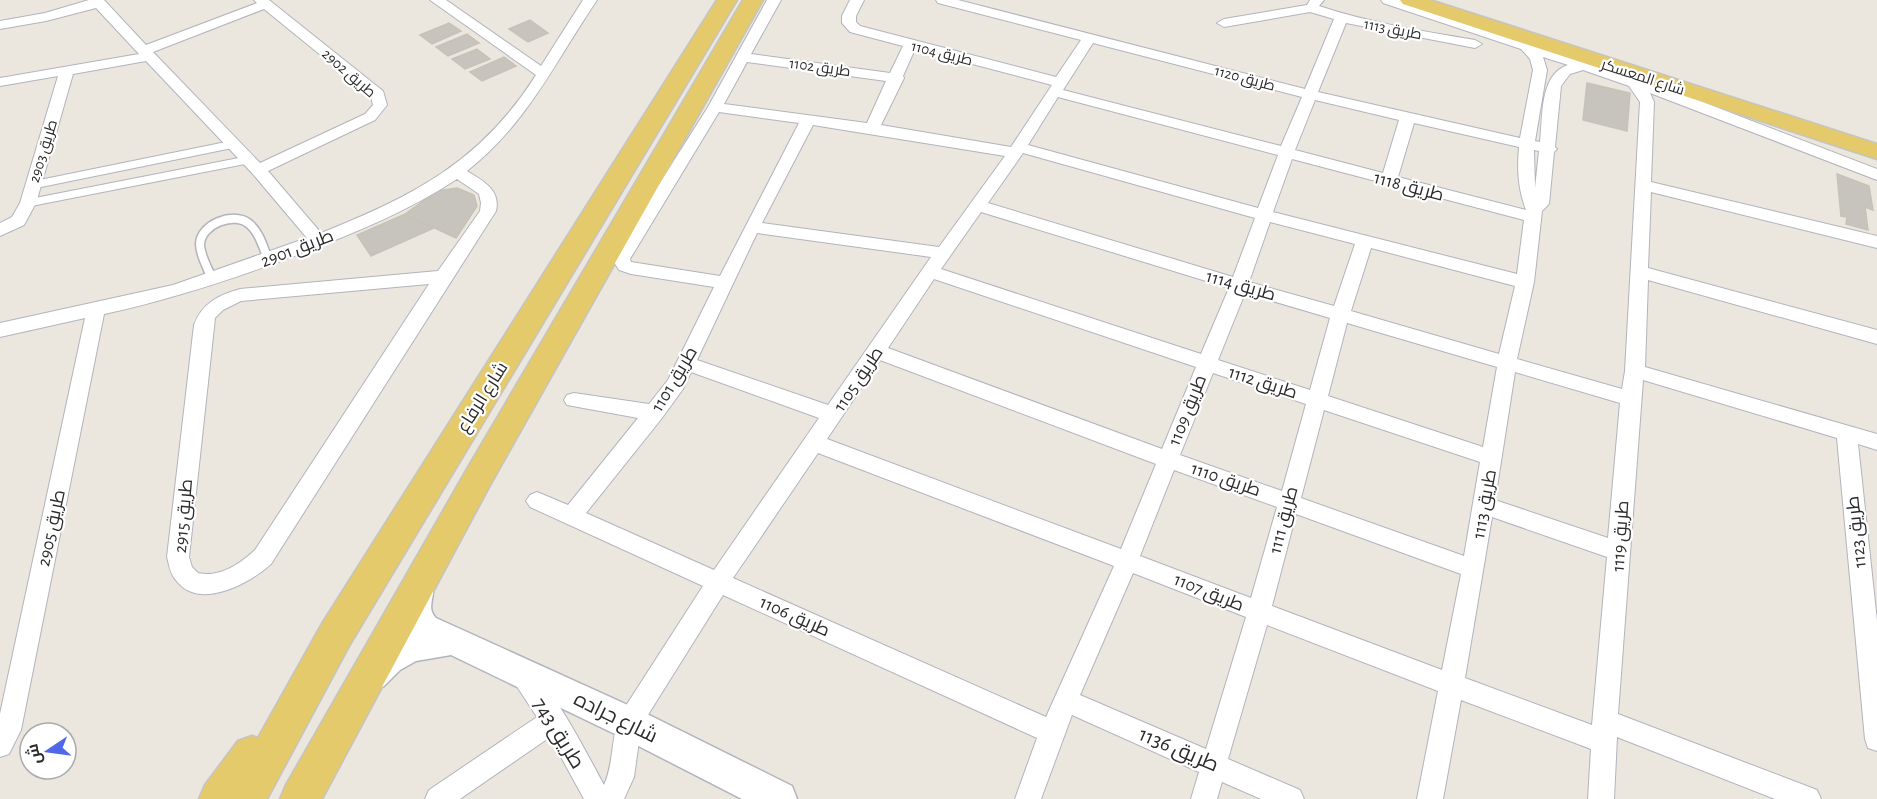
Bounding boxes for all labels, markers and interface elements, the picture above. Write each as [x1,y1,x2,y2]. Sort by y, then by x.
street label: طريق 1113 [1362,17,1423,44]
street label: طريق 1104 [909,39,974,70]
street label: طريق 2902 [318,46,378,102]
street label: طريق 1102 [788,56,852,81]
street label: شارع المعسكر [1597,56,1687,101]
street label: طريق 1120 [1213,63,1277,96]
street label: طريق 2903 [27,118,62,185]
street label: طريق 1118 [1371,169,1445,207]
street label: طريق 2901 [258,227,337,273]
street label: طريق 1114 [1203,267,1277,306]
street label: طريق 1101 [649,344,703,416]
street label: طريق 1105 [831,344,889,416]
street label: شارع الرفاع [453,359,513,437]
street label: طريق 1112 [1226,363,1299,404]
street label: طريق 1109 [1166,372,1212,449]
street label: طريق 1110 [1188,460,1263,502]
street label: طريق 1113 [1470,468,1502,541]
street label: طريق 2915 [172,478,198,554]
street label: طريق 1111 [1266,485,1304,556]
street label: طريق 2905 [35,488,71,569]
street label: طريق 1123 [1844,495,1872,569]
street label: طريق 1119 [1610,500,1634,572]
street label: طريق 1107 [1170,571,1246,617]
street label: طريق 1106 [756,594,832,642]
street label: شارع جراده [569,688,661,749]
street label: طريق 743 [527,694,588,773]
north arrow [18,721,78,781]
street label: طريق 1136 [1135,723,1222,777]
text: ش [23,742,45,766]

